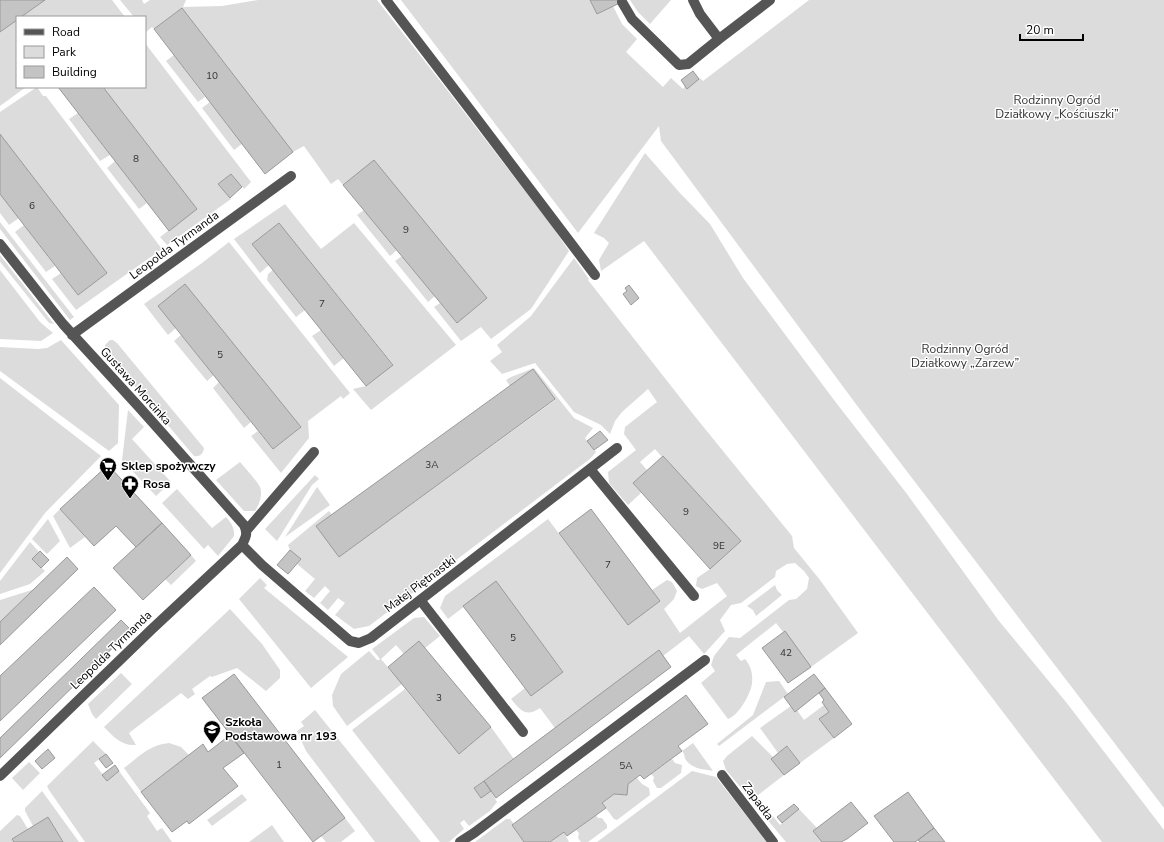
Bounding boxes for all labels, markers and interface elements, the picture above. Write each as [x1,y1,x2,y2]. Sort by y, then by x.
legend [16,16,146,88]
scale bar [1020,16,1083,42]
text: 20 m [1026,22,1054,38]
text: Road [52,24,80,40]
text: Park [52,44,77,60]
text: Building [52,64,97,80]
house number: 10 [206,69,218,83]
park label: Rodzinny Ogród Działkowy „Kościuszki” [995,92,1119,122]
house number: 8 [133,152,139,166]
house number: 6 [29,199,35,213]
street label: Leopolda Tyrmanda [126,207,222,283]
house number: 9 [403,223,409,237]
house number: 7 [319,297,325,311]
park label: Rodzinny Ogród Działkowy „Zarzew” [911,341,1019,371]
street label: Gustawa Morcinka [97,344,175,428]
house number: 5 [217,348,223,362]
supermarket icon: Sklep spożywczy [98,456,118,481]
place label: Sklep spożywczy [121,458,216,474]
house number: 3A [425,458,439,472]
pharmacy icon: Rosa [120,474,140,499]
place label: Rosa [143,476,170,492]
house number: 9 [683,505,689,519]
house number: 9E [713,539,725,553]
street label: Małej Piętnastki [381,552,459,616]
house number: 7 [605,558,611,572]
street label: Leopolda Tyrmanda [67,607,155,693]
house number: 5 [510,631,516,645]
house number: 42 [780,646,792,660]
house number: 3 [436,691,442,705]
place label: Szkoła Podstawowa nr 193 [225,714,337,744]
school or university icon: Szkoła Podstawowa nr 193 [202,719,222,744]
house number: 1 [276,758,282,772]
house number: 5A [619,759,633,773]
street label: Zapadła [738,779,778,823]

